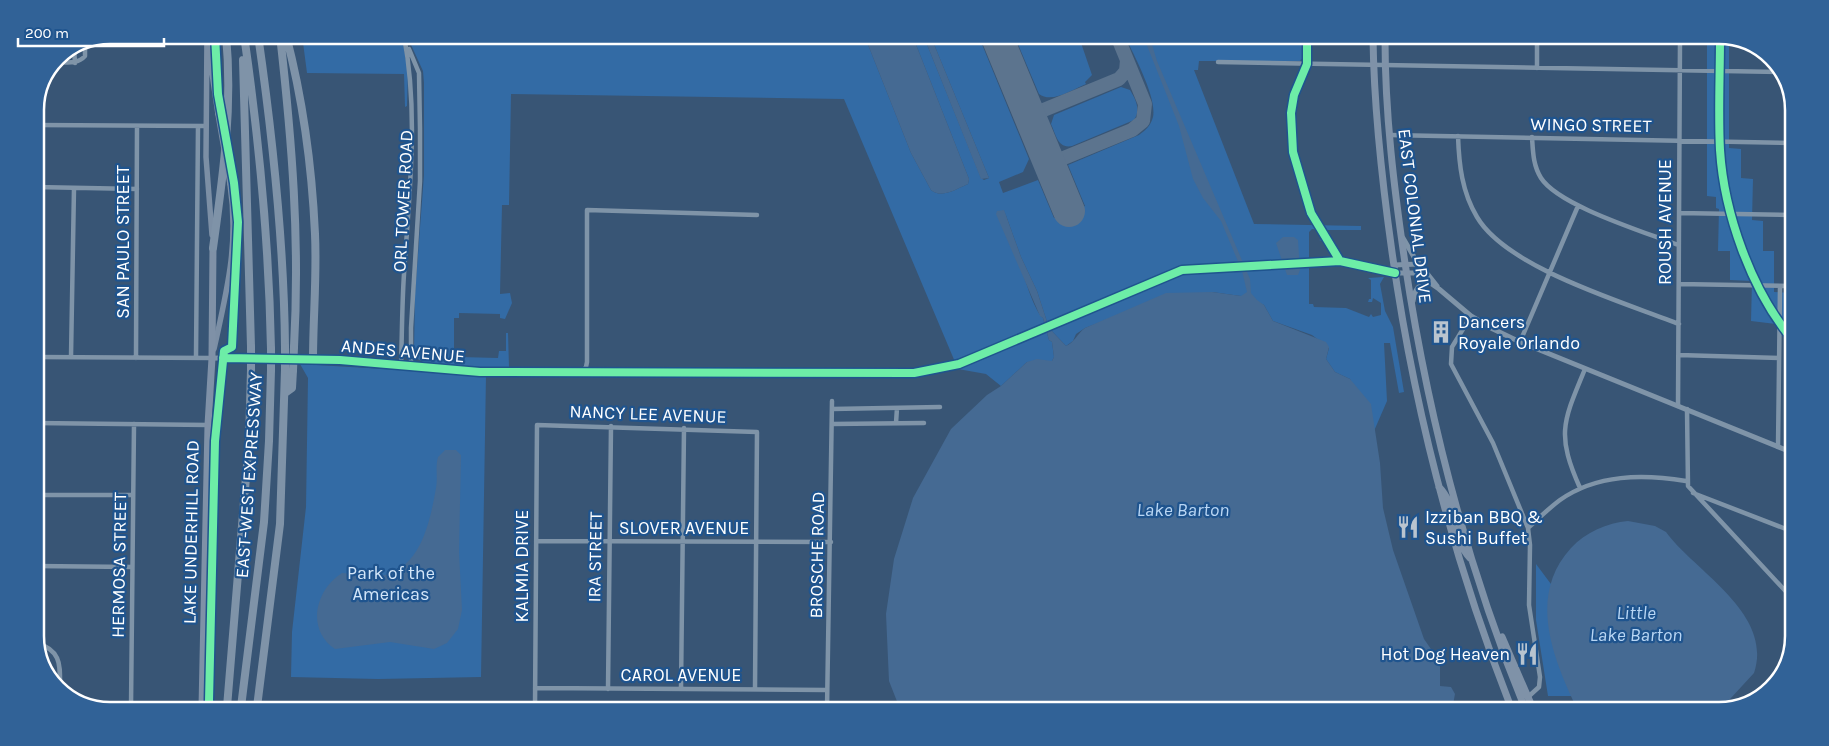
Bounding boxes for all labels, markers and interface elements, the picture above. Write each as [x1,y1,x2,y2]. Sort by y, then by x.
scale bar [18,15,164,47]
text: 200 m [25,24,69,42]
street label: WINGO STREET [1530,113,1652,137]
street label: EAST COLONIAL DRIVE [1393,127,1437,305]
street label: ORL TOWER ROAD [388,129,418,273]
street label: ROUSH AVENUE [1654,159,1676,285]
street label: SAN PAULO STREET [112,165,134,319]
place label: Dancers Royale Orlando [1458,311,1580,354]
building icon: Dancers Royale Orlando [1428,319,1454,345]
street label: ANDES AVENUE [340,335,466,367]
street label: EAST-WEST EXPRESSWAY [231,371,267,579]
street label: NANCY LEE AVENUE [569,400,727,428]
street label: LAKE UNDERHILL ROAD [178,440,204,624]
street label: BROSCHE ROAD [805,491,829,619]
street label: HERMOSA STREET [107,492,131,638]
water label: Lake Barton [1137,499,1229,521]
place label: Izziban BBQ & Sushi Buffet [1425,506,1543,549]
street label: KALMIA DRIVE [511,510,533,622]
street label: IRA STREET [583,511,607,603]
restaurant icon: Izziban BBQ & Sushi Buffet [1395,514,1421,540]
street label: SLOVER AVENUE [619,517,749,539]
park label: Park of the Americas [347,562,435,605]
water label: Little Lake Barton [1590,602,1682,646]
restaurant icon: Hot Dog Heaven [1514,641,1540,667]
place label: Hot Dog Heaven [1381,643,1510,665]
street label: CAROL AVENUE [621,664,741,686]

